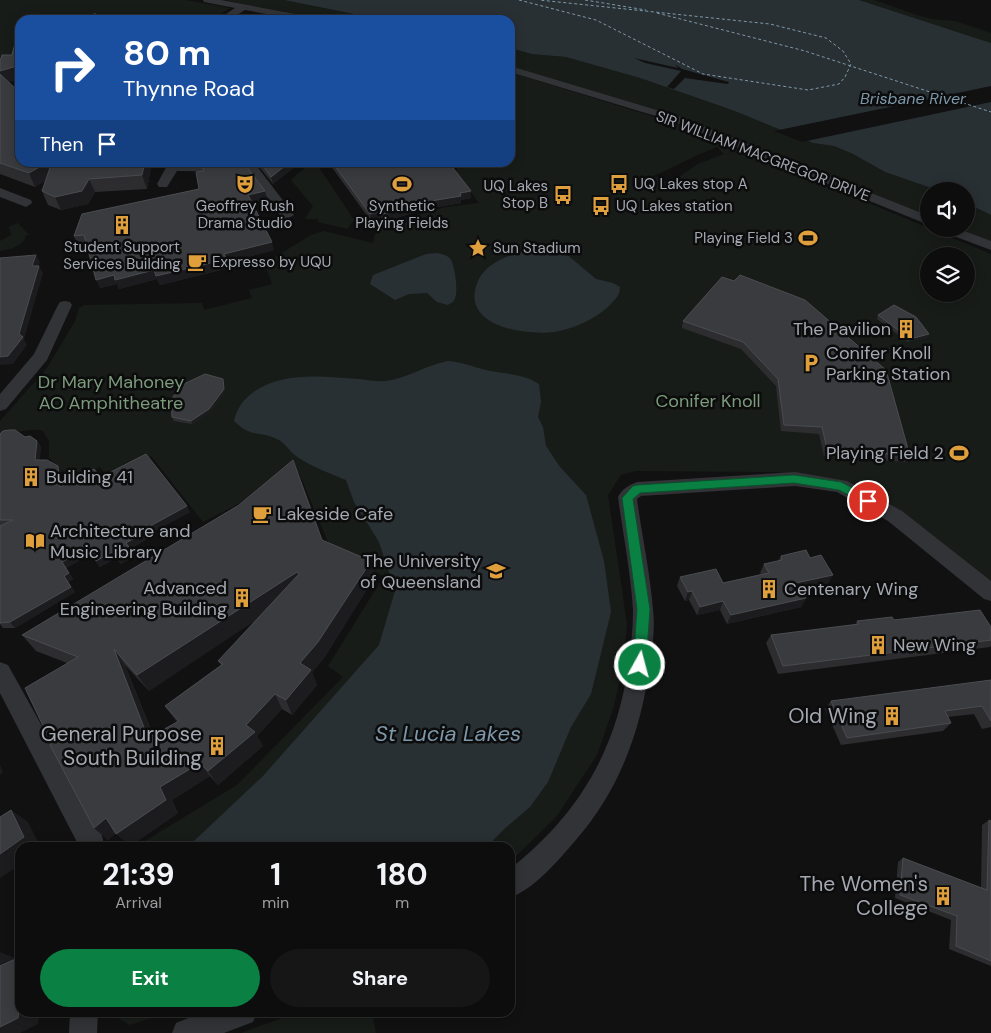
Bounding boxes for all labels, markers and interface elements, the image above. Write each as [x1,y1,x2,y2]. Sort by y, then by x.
text: 80 m [123,30,211,76]
icon: right [40,35,105,100]
text: Thynne Road [123,74,255,103]
water label: Brisbane River [860,88,967,109]
street label: SIR WILLIAM MACGREGOR DRIVE [653,106,873,206]
icon: arrive [93,130,121,158]
text: Then [40,132,83,157]
theatre icon: Geoffrey Rush Drama Studio [234,173,256,195]
sports icon: Synthetic Playing Fields [391,173,413,195]
bus stop icon: UQ Lakes stop A [608,173,630,195]
place label: UQ Lakes stop A [634,174,748,194]
place label: UQ Lakes Stop B [483,176,548,213]
map controls [920,182,975,302]
button: sound [920,182,975,237]
bus stop icon: UQ Lakes Stop B [552,184,574,206]
bus stop icon: UQ Lakes station [590,195,612,217]
place label: Geoffrey Rush Drama Studio [196,196,294,233]
place label: Synthetic Playing Fields [355,196,449,233]
place label: UQ Lakes station [616,196,733,216]
building icon: Student Support Services Building [111,214,133,236]
sports icon: Playing Field 3 [797,227,819,249]
place label: Playing Field 3 [694,228,793,248]
place label: Student Support Services Building [63,237,181,274]
place icon: Sun Stadium [467,237,489,259]
place label: Sun Stadium [493,238,581,258]
button: layers [920,247,975,302]
cafe icon: Expresso by UQU [186,251,208,273]
place label: Expresso by UQU [212,252,331,272]
place label: The Pavilion [793,317,891,341]
building icon: The Pavilion [895,318,917,340]
place label: Conifer Knoll Parking Station [826,341,950,386]
parking icon: Conifer Knoll Parking Station [800,352,822,374]
park label: Dr Mary Mahoney AO Amphitheatre [38,370,184,415]
park label: Conifer Knoll [655,389,761,413]
place label: Playing Field 2 [826,441,944,465]
sports icon: Playing Field 2 [948,442,970,464]
place label: Building 41 [46,465,133,489]
building icon: Building 41 [20,466,42,488]
pin [847,480,889,522]
icon: arrive [854,487,882,515]
place label: Lakeside Cafe [277,502,393,526]
cafe icon: Lakeside Cafe [251,503,273,525]
place label: Architecture and Music Library [50,519,190,564]
library icon: Architecture and Music Library [24,530,46,552]
place label: The University of Queensland [360,549,481,594]
school or university icon: The University of Queensland [485,560,507,582]
place label: Advanced Engineering Building [60,576,227,621]
place label: Centenary Wing [784,577,918,601]
building icon: Centenary Wing [758,578,780,600]
building icon: Advanced Engineering Building [231,587,253,609]
place label: New Wing [893,633,976,657]
building icon: New Wing [867,634,889,656]
position arrow [613,638,665,690]
place label: Old Wing [788,702,877,730]
building icon: Old Wing [881,705,903,727]
water label: St Lucia Lakes [375,719,521,748]
place label: General Purpose South Building [41,720,202,772]
building icon: General Purpose South Building [206,735,228,757]
text: 21:39 [102,855,175,894]
text: 1 [270,855,281,894]
text: 180 [377,855,428,894]
place label: The Women's College [799,870,928,922]
building icon: The Women's College [932,885,954,907]
text: Arrival [115,892,162,913]
text: min [262,892,289,913]
text: m [395,892,409,913]
button: Exit [40,949,260,1007]
button: Share [270,949,490,1007]

